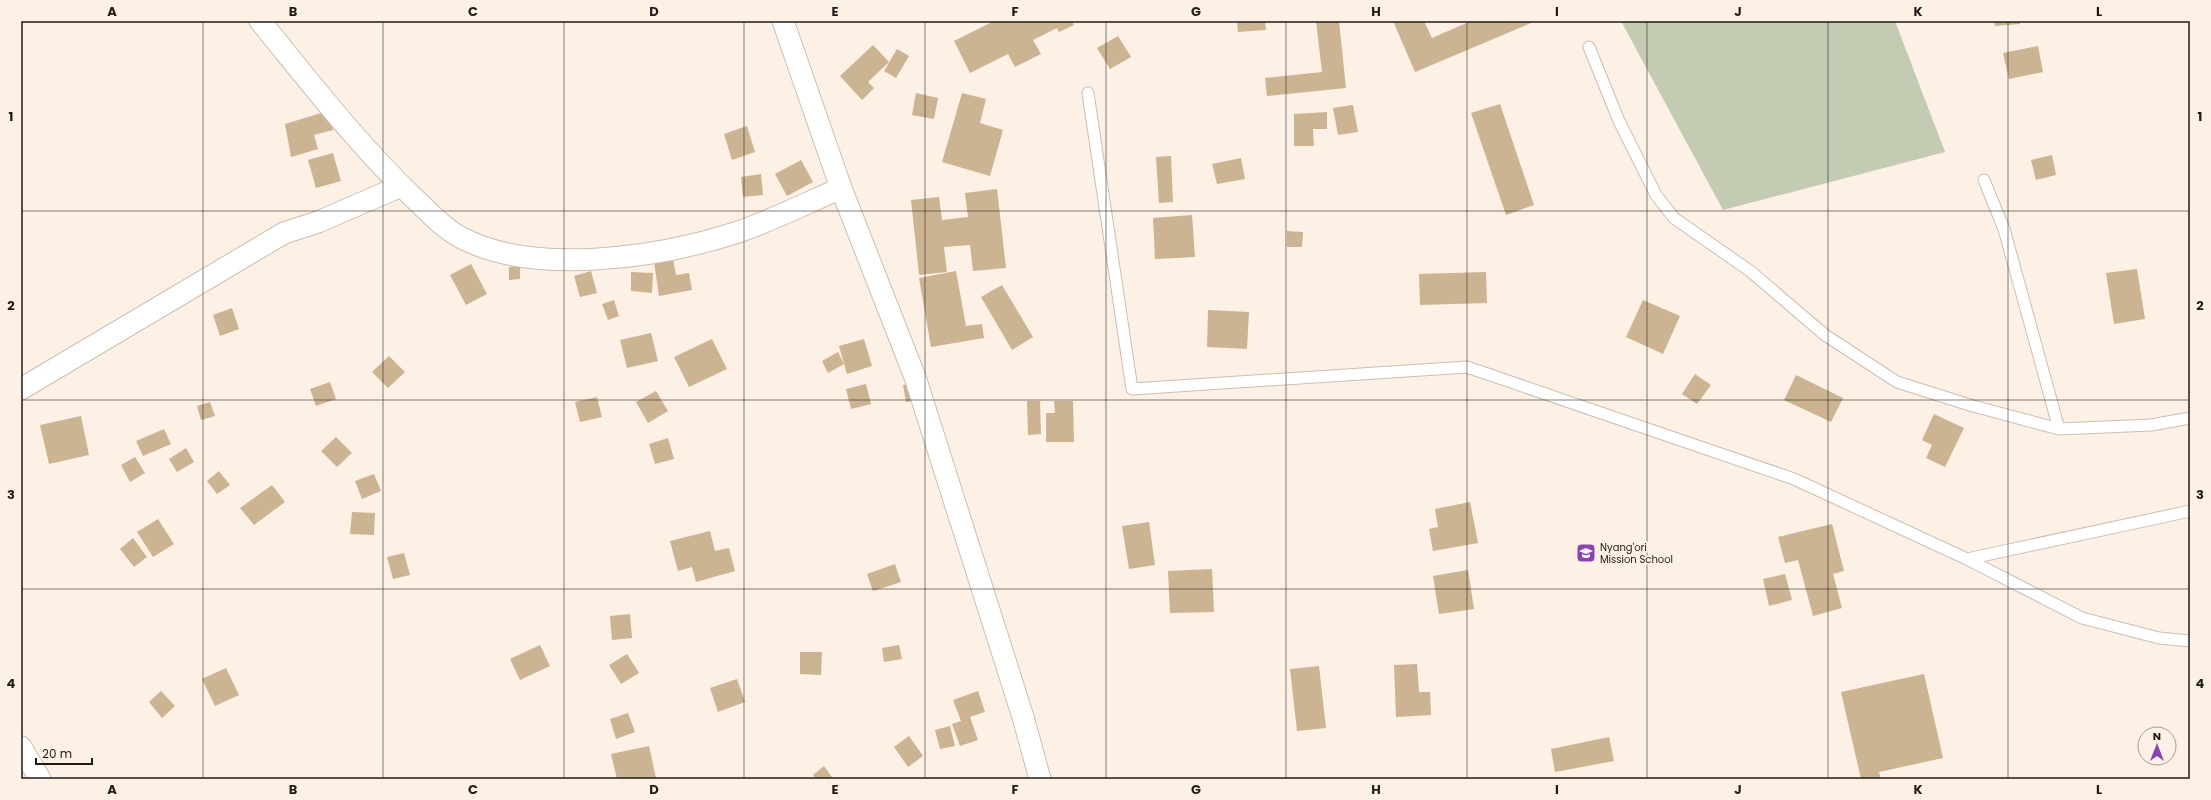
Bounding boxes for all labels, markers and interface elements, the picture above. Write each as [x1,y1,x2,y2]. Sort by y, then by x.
text: A [107,2,117,21]
text: B [289,2,298,21]
text: C [468,2,478,21]
text: D [649,2,659,21]
text: E [831,2,839,21]
text: F [1011,2,1019,21]
text: G [1191,2,1201,21]
text: H [1371,2,1381,21]
text: I [1555,2,1559,21]
text: J [1734,2,1742,21]
text: K [1913,2,1923,21]
text: L [2096,2,2102,21]
text: 1 [9,107,13,126]
text: 1 [2198,107,2202,126]
text: 2 [7,296,15,315]
text: 2 [2196,296,2204,315]
text: 3 [7,485,15,504]
text: 3 [2196,485,2204,504]
place label: Nyang'ori Mission School [1600,540,1673,567]
school or university icon: Nyang'ori Mission School [1575,542,1597,564]
text: 4 [7,674,16,693]
text: 4 [2196,674,2205,693]
north arrow [2137,726,2177,766]
text: N [2153,728,2161,744]
scale bar [36,740,92,766]
text: 20 m [42,745,72,762]
text: A [107,780,117,799]
text: B [289,780,298,799]
text: C [468,780,478,799]
text: D [649,780,659,799]
text: E [831,780,839,799]
text: F [1011,780,1019,799]
text: G [1191,780,1201,799]
text: H [1371,780,1381,799]
text: I [1555,780,1559,799]
text: J [1734,780,1742,799]
text: K [1913,780,1923,799]
text: L [2096,780,2102,799]

